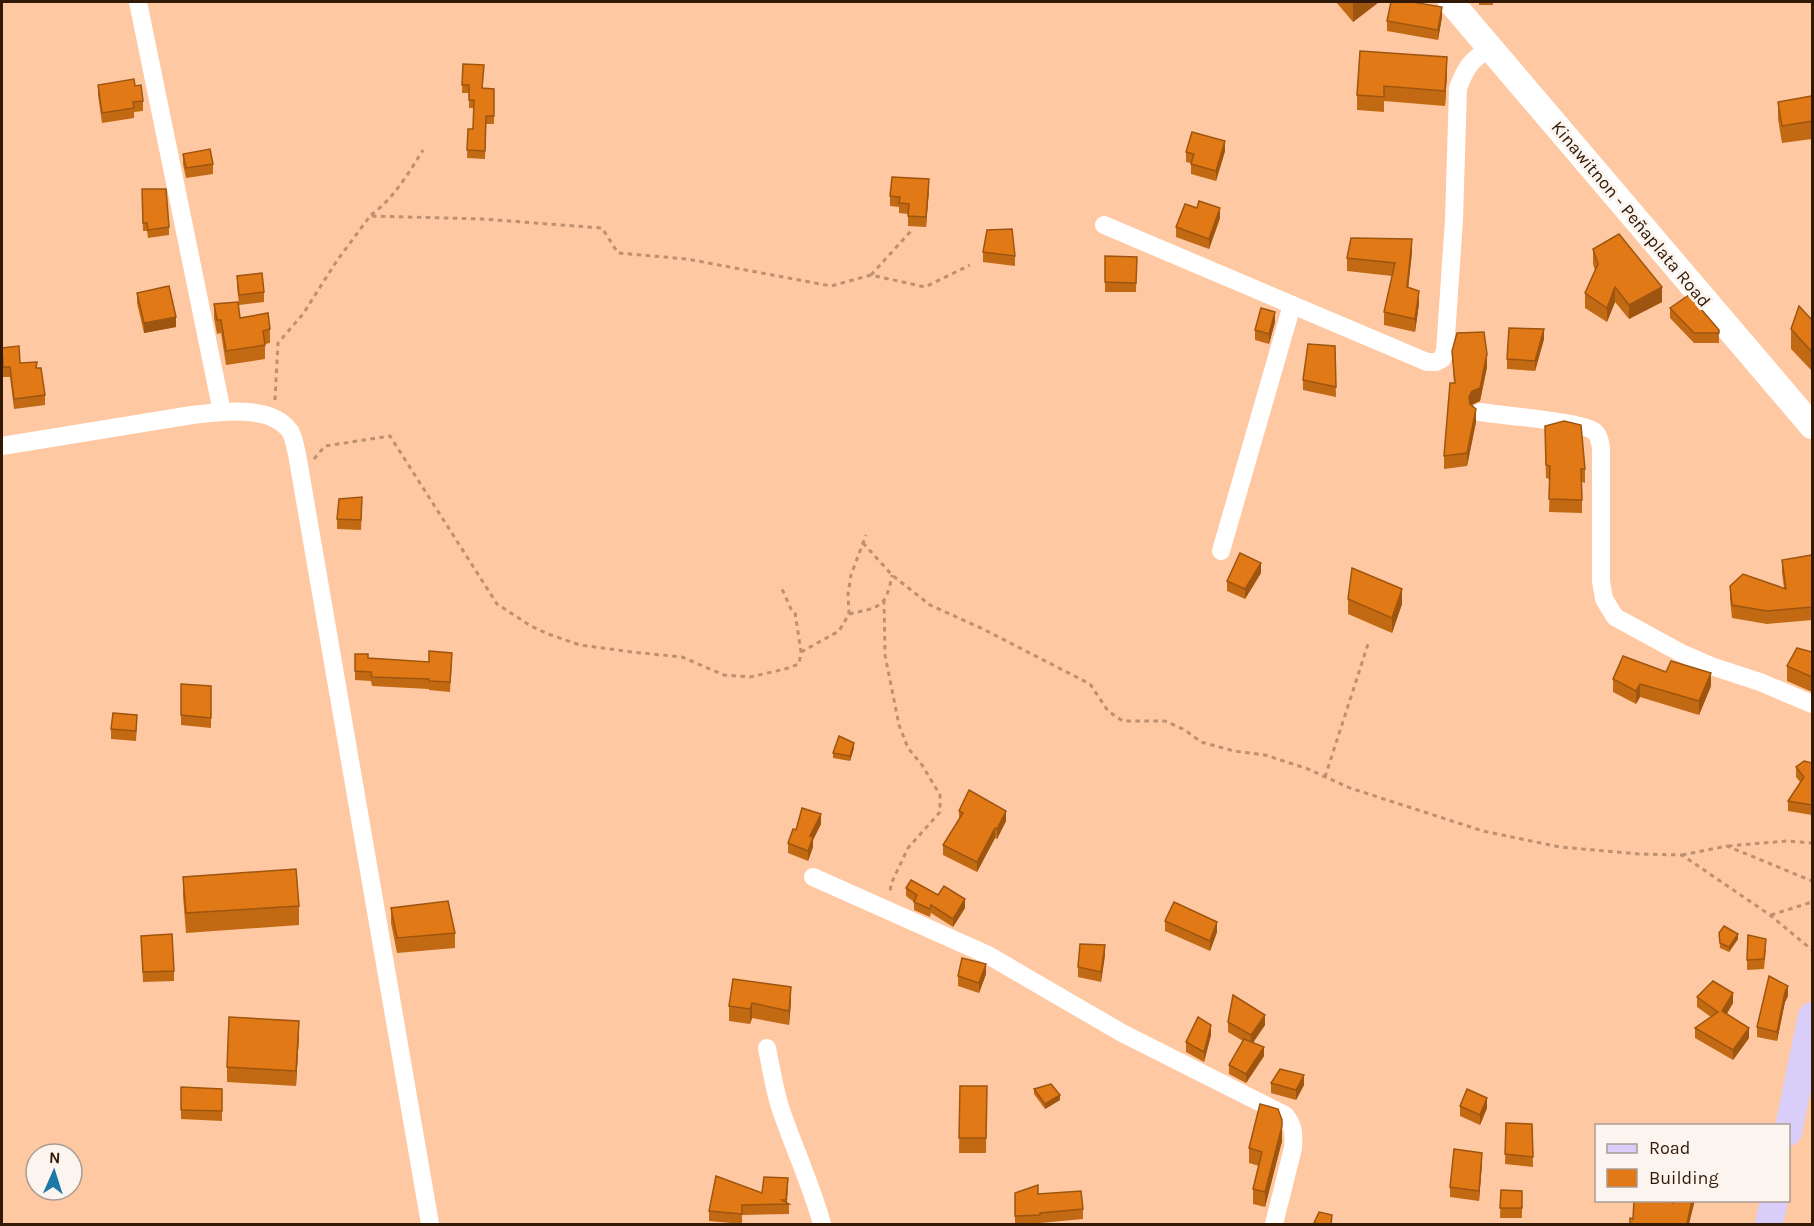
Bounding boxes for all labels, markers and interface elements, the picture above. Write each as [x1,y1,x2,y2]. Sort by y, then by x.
street label: Kinawitnon - Peñaplata Road [1547,116,1715,312]
legend [1595,1124,1790,1202]
text: Road [1649,1137,1690,1159]
north arrow [24,1142,84,1202]
text: N [49,1148,61,1167]
text: Building [1649,1167,1719,1189]

